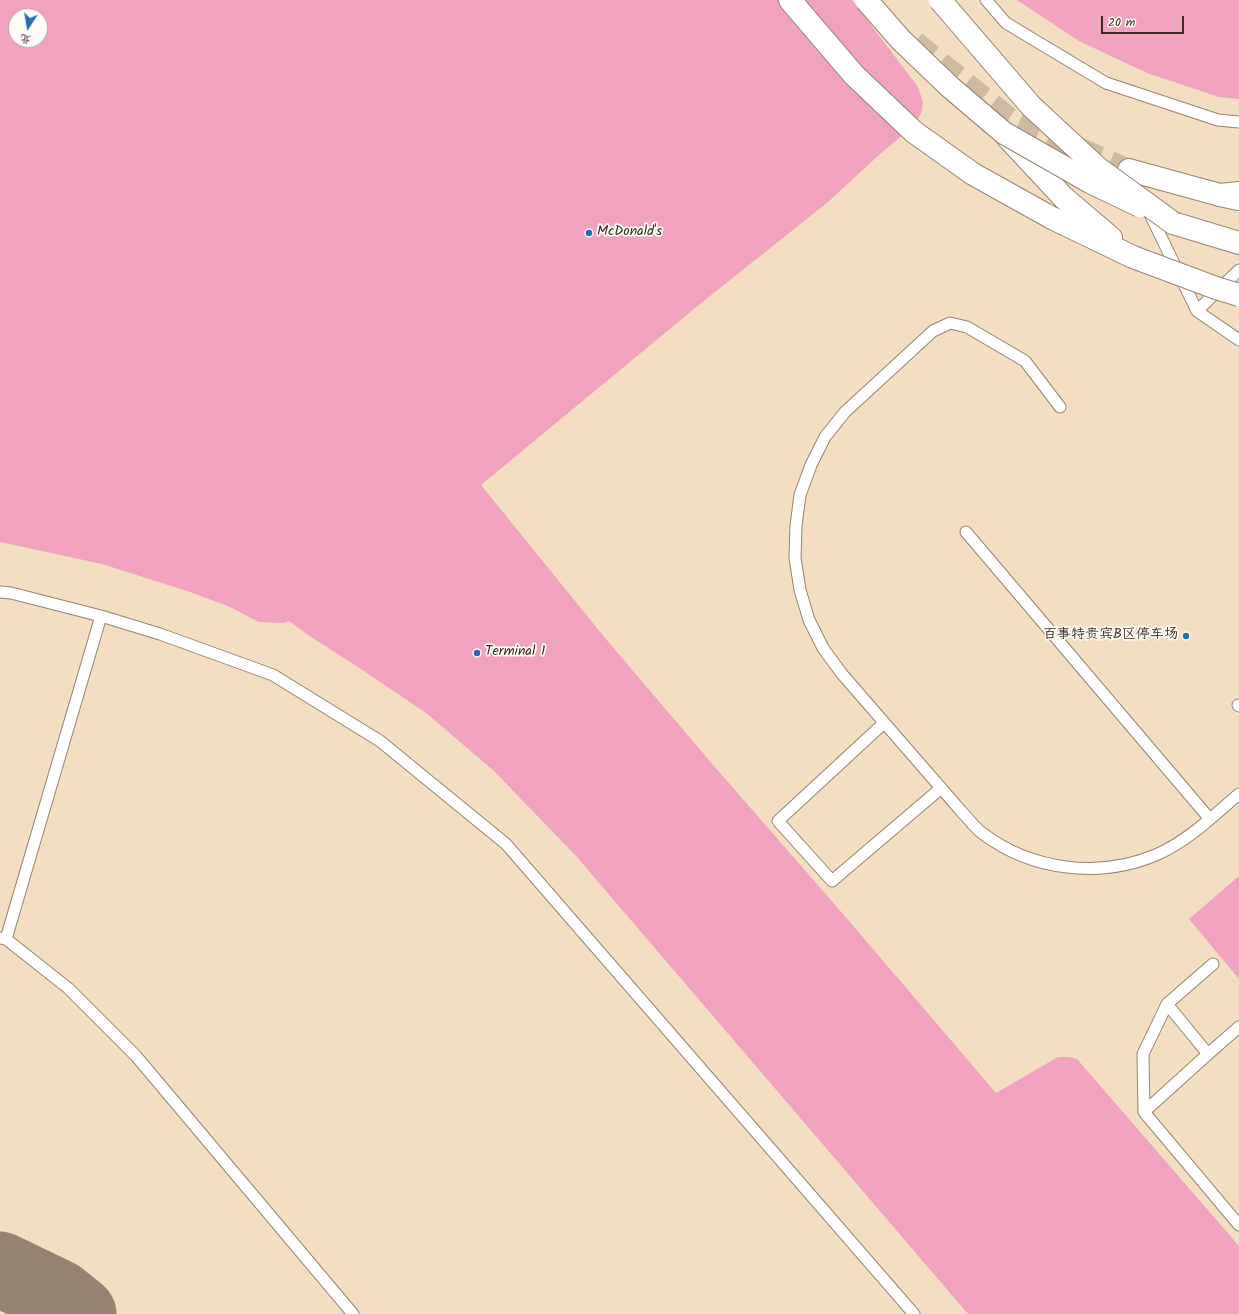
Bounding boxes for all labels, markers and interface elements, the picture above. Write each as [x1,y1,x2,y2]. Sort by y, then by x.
north arrow [8,8,48,48]
scale bar [1103,8,1186,34]
text: 20 m [1108,13,1135,32]
text: 北 [19,29,33,49]
place label: McDonald's [597,225,662,241]
marker: McDonald's [584,228,594,238]
place label: 百事特贵宾B区停车场 [1043,628,1178,644]
marker: 百事特贵宾B区停车场 [1181,631,1191,641]
place label: Terminal 1 [485,645,545,661]
marker: Terminal 1 [472,648,482,658]

